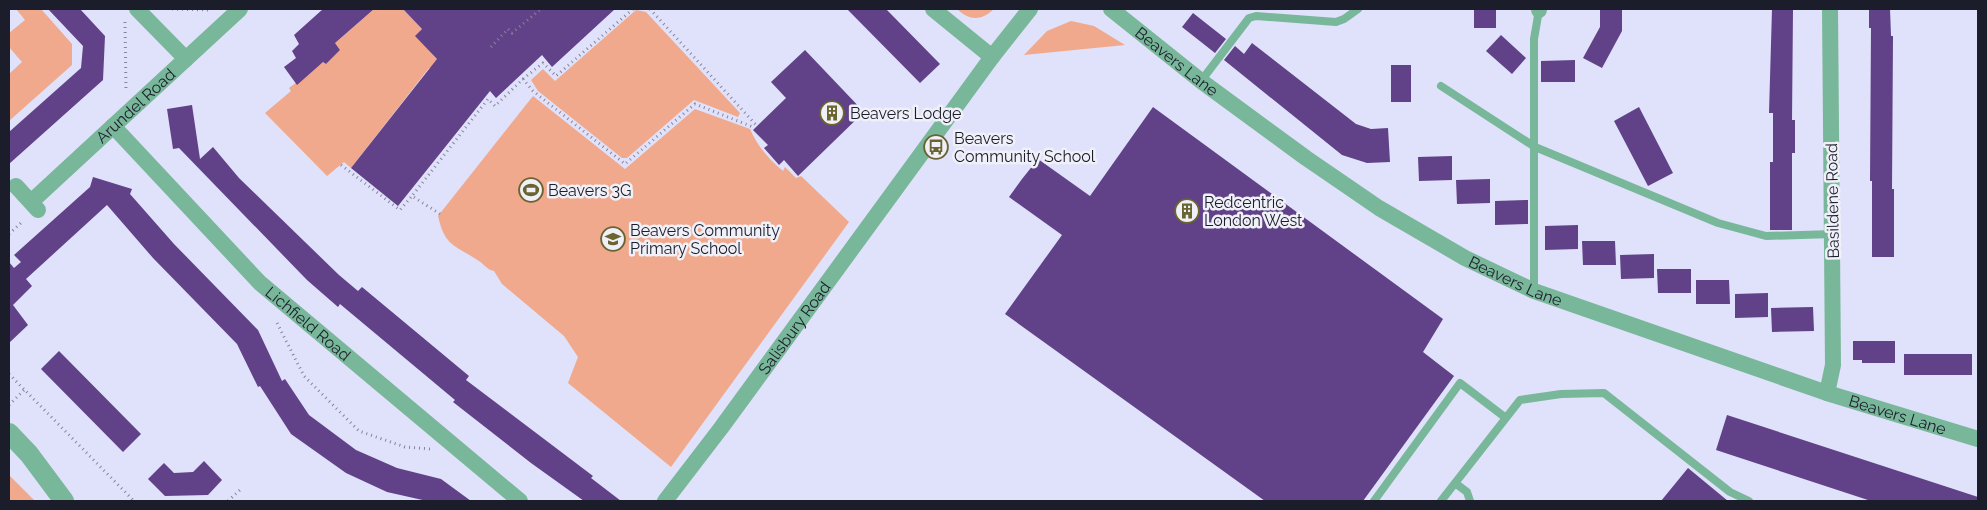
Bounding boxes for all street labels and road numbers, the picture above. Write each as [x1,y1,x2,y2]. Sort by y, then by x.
street label: Beavers Lane [1131,23,1222,100]
street label: Arundel Road [92,65,179,147]
street label: Basildene Road [1822,143,1843,259]
street label: Beavers Lane [1466,252,1565,310]
street label: Salisbury Road [754,278,835,378]
street label: Lichfield Road [261,283,354,365]
street label: Beavers Lane [1847,391,1948,439]

